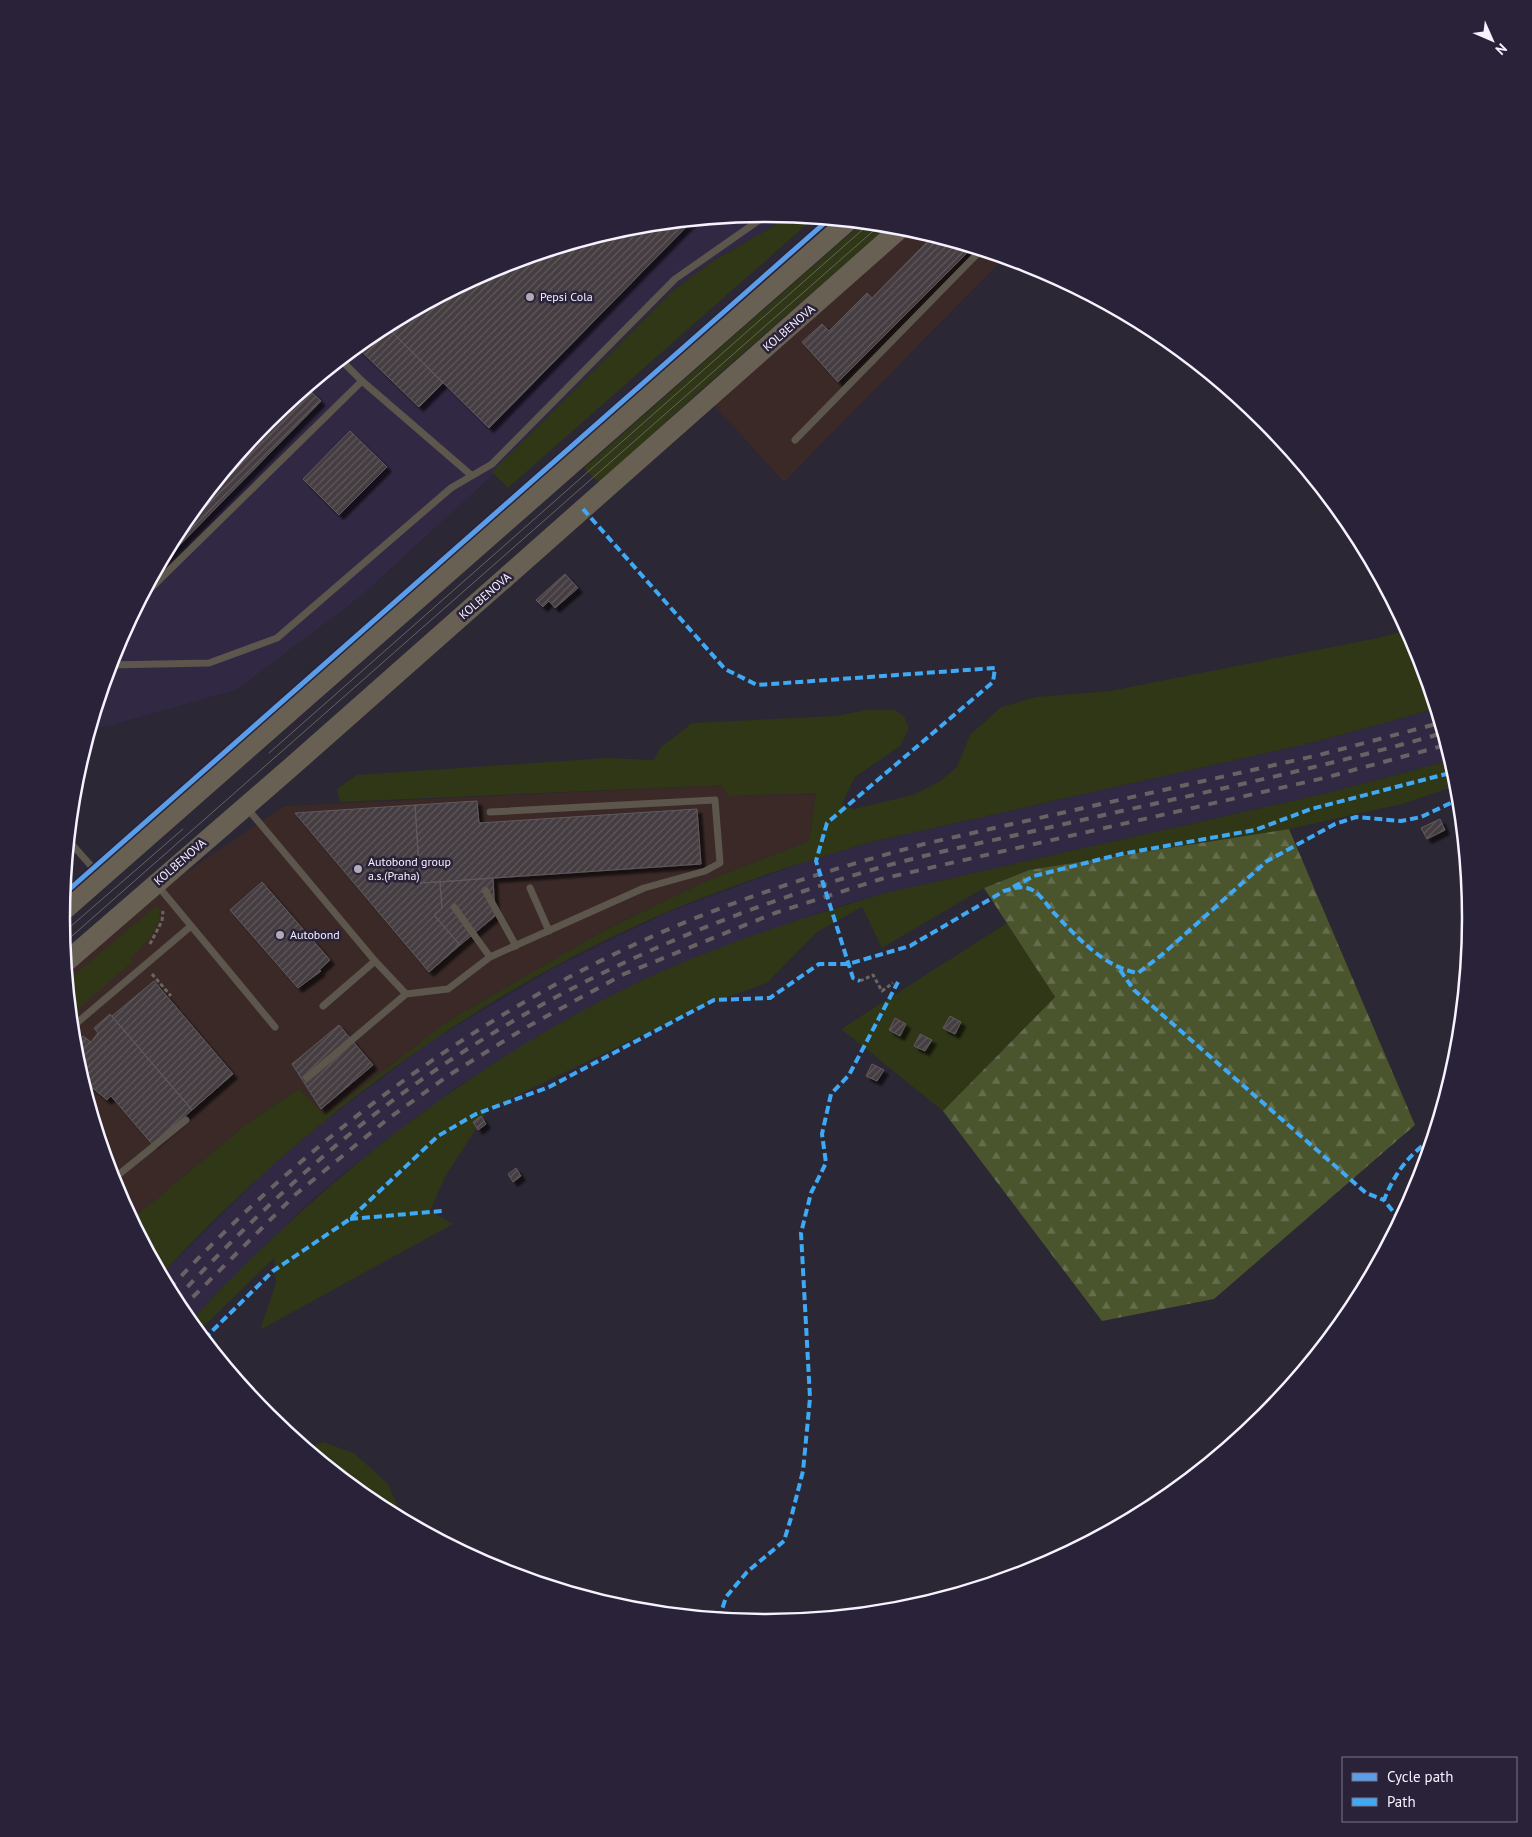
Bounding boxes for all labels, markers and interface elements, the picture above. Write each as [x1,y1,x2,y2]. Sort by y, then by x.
north arrow [1467,15,1517,65]
text: N [1492,40,1511,59]
place label: Pepsi Cola [540,289,593,304]
marker: Pepsi Cola [524,291,536,303]
street label: KOLBENOVA [760,301,818,354]
street label: KOLBENOVA [456,569,514,622]
street label: KOLBENOVA [151,835,209,888]
place label: Autobond group a.s.(Praha) [368,854,451,883]
marker: Autobond group a.s.(Praha) [352,863,364,875]
place label: Autobond [290,927,340,942]
marker: Autobond [274,929,286,941]
legend [1342,1757,1517,1822]
text: Cycle path [1387,1767,1453,1786]
text: Path [1387,1792,1416,1811]

